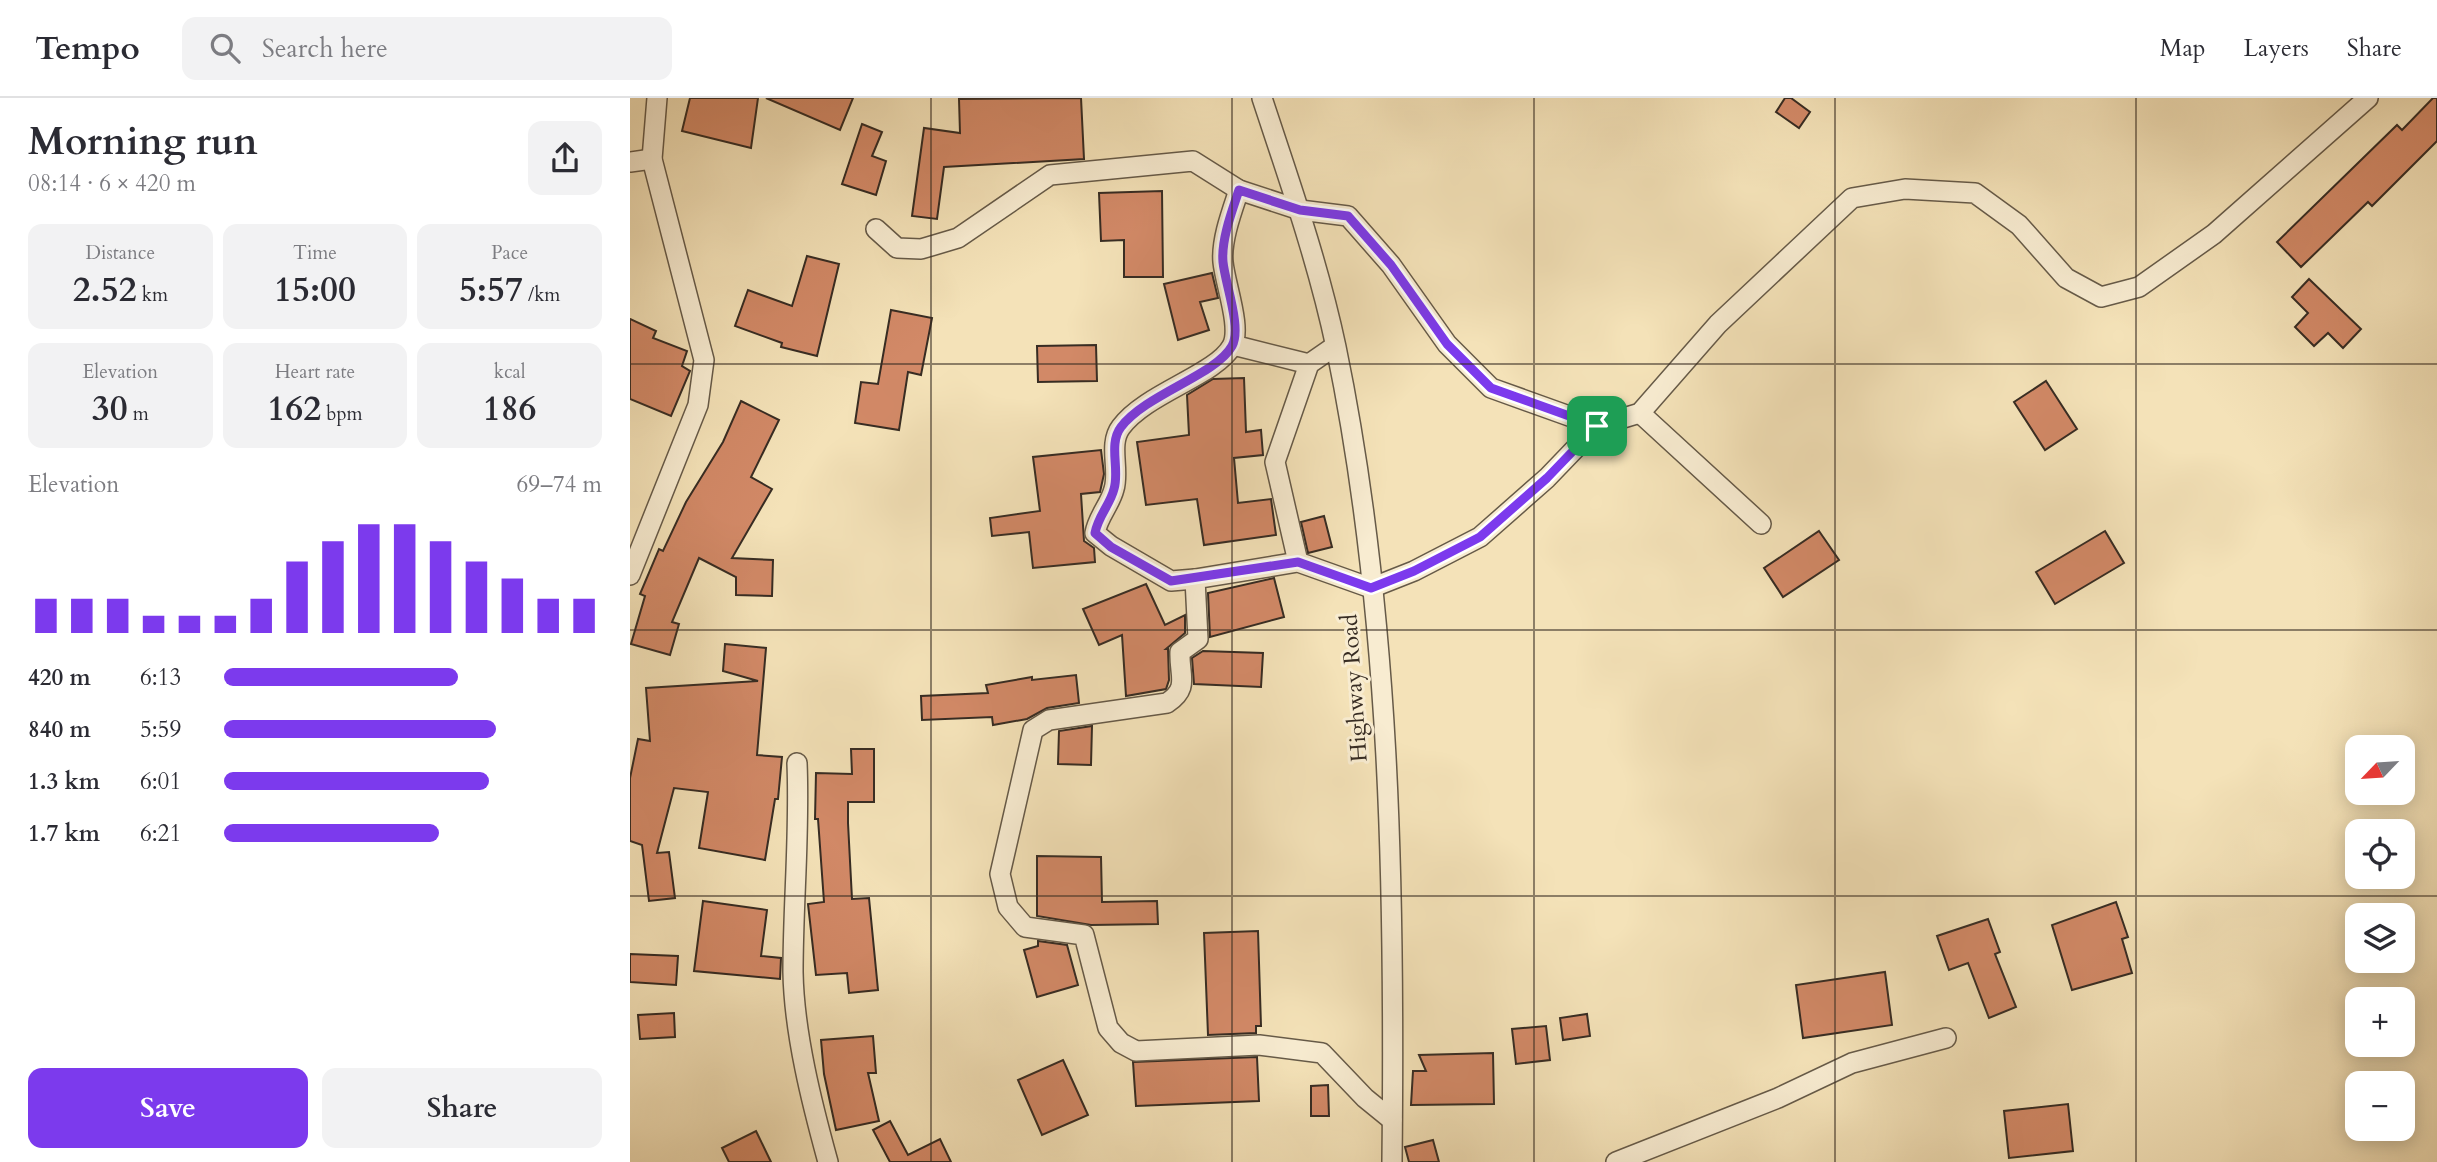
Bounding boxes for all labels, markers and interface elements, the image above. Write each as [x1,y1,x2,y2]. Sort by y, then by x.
search box [182,17,672,80]
text: Tempo [35,26,140,71]
icon: search [206,29,244,67]
text: Search here [262,31,388,66]
text: Map [2160,32,2206,65]
text: Layers [2244,32,2309,65]
text: Share [2347,32,2402,65]
text: Morning run [28,116,258,168]
button: share [528,121,602,195]
text: 08:14 · 6 × 420 m [28,168,196,199]
text: Distance [86,240,155,266]
text: Time [293,240,337,266]
text: Pace [491,240,528,266]
text: 2.52 [73,266,137,314]
text: 15:00 [274,266,356,314]
text: 5:57 [459,266,523,314]
text: km [137,282,168,308]
text: /km [523,282,560,308]
text: Elevation [83,359,158,385]
text: Heart rate [275,359,355,385]
text: kcal [494,359,526,385]
text: 30 [92,385,128,433]
text: 162 [267,385,321,433]
text: 186 [483,385,537,433]
pin [1567,396,1627,456]
text: m [128,401,149,427]
text: bpm [321,401,363,427]
icon: arrive [1578,407,1616,445]
text: Elevation [28,469,119,500]
text: 69–74 m [517,469,602,500]
street label: Highway Road [1333,612,1375,763]
text: 420 m [28,662,91,693]
text: 6:13 [140,662,181,693]
text: 840 m [28,714,91,745]
text: 5:59 [140,714,181,745]
north arrow [2345,735,2415,805]
map controls [2345,735,2415,1141]
text: 1.3 km [28,766,100,797]
text: 6:01 [140,766,181,797]
text: 1.7 km [28,818,100,849]
text: 6:21 [140,818,181,849]
button: locate [2345,819,2415,889]
button: layers [2345,903,2415,973]
button: + [2345,987,2415,1057]
button: Save [28,1068,308,1148]
button: Share [322,1068,602,1148]
button: − [2345,1071,2415,1141]

